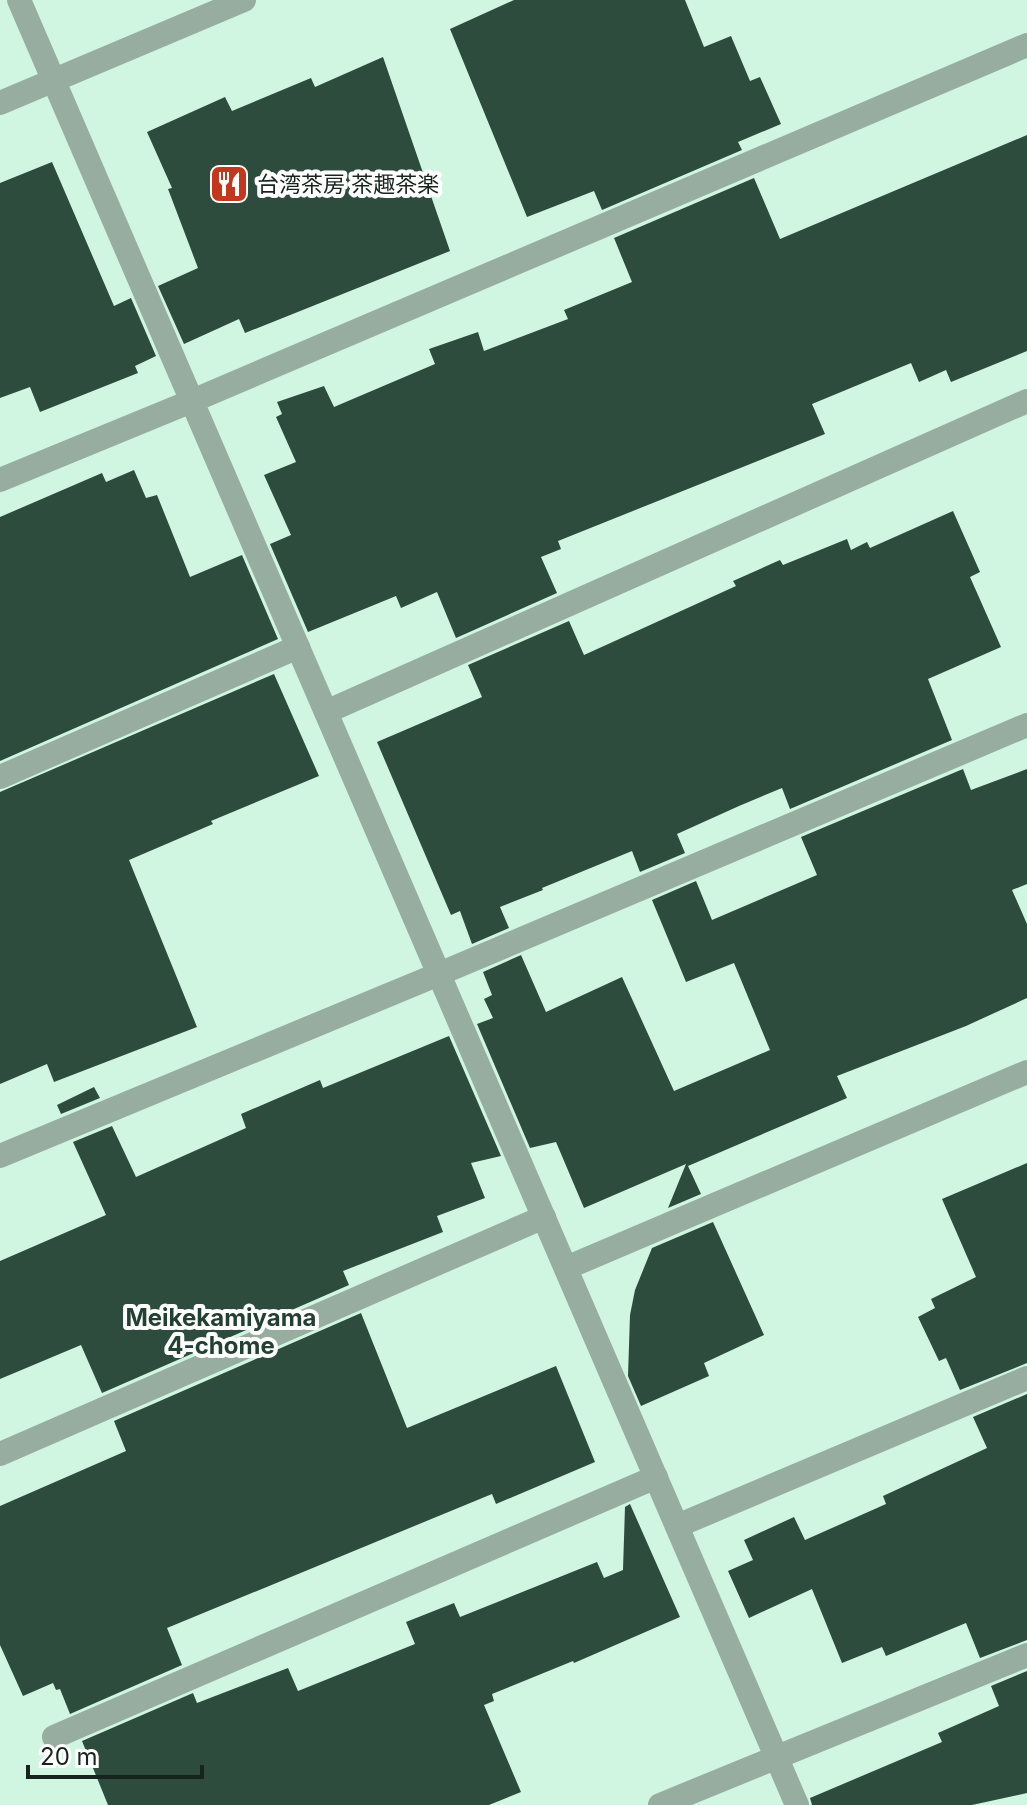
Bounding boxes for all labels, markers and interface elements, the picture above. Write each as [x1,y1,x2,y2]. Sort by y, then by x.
restaurant icon: 台湾茶房 茶趣茶楽 [208,163,250,205]
place label: 台湾茶房 茶趣茶楽 [257,171,439,197]
district label: Meikekamiyama 4-chome [125,1303,317,1360]
scale bar [28,1729,202,1779]
text: 20 m [40,1742,98,1771]

